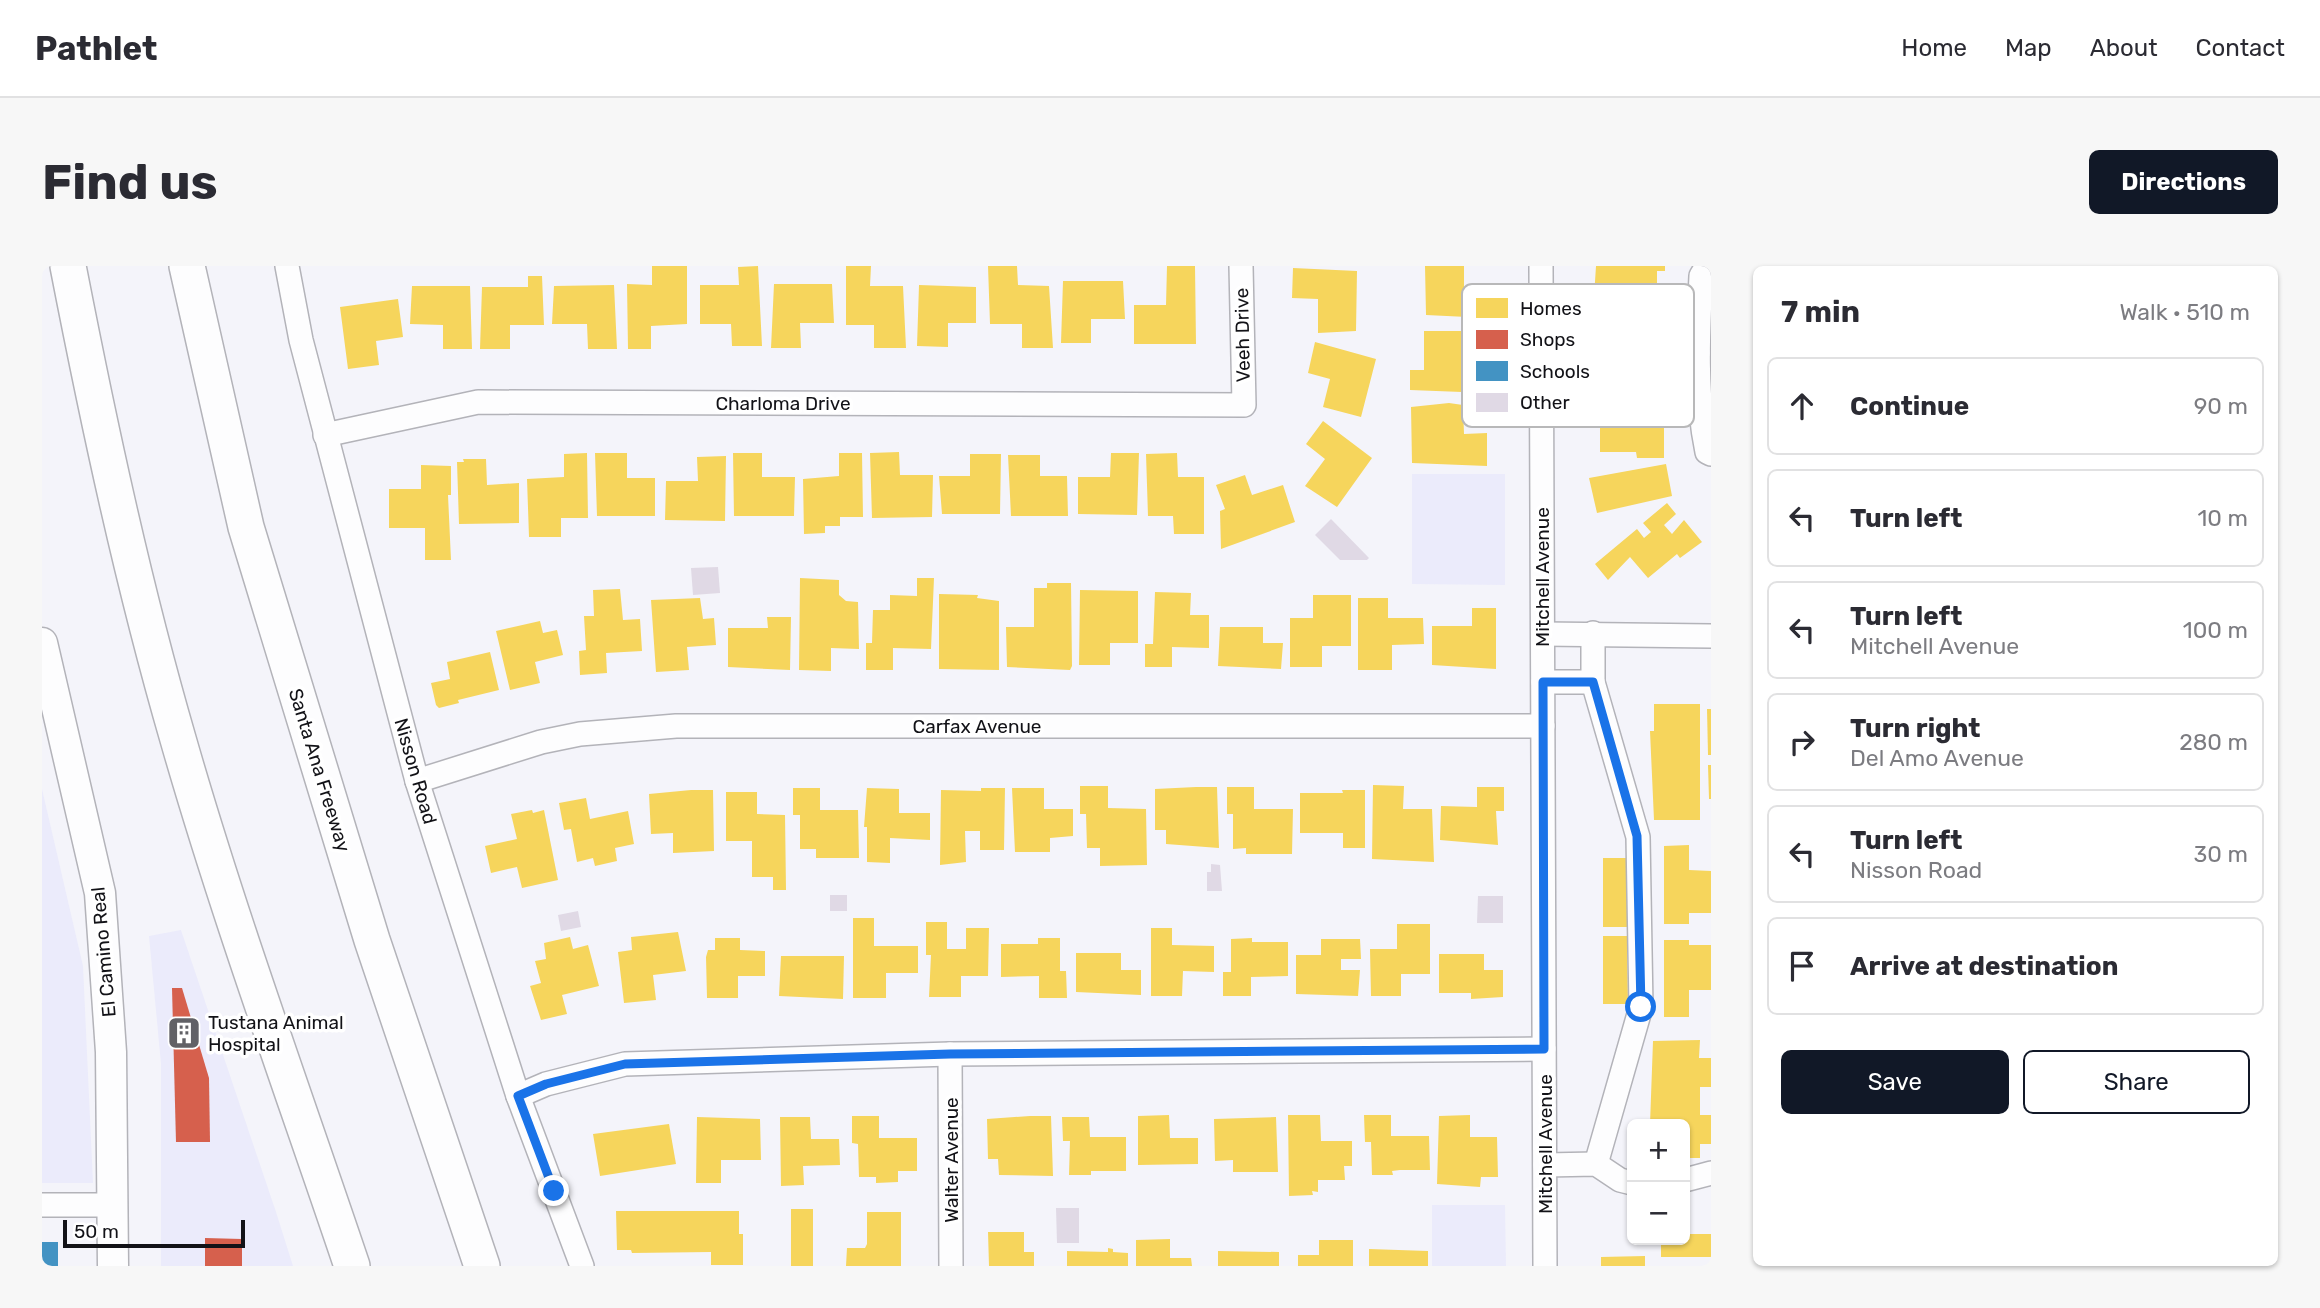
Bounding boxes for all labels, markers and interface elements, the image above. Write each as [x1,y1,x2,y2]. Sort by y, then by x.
text: Pathlet [35,29,158,68]
text: Home [1901,34,1967,62]
text: Map [2005,34,2052,62]
text: About [2090,34,2158,62]
text: Contact [2196,34,2285,62]
button: Directions [2089,150,2278,214]
text: Find us [42,153,218,211]
legend [1462,284,1694,427]
street label: Veeh Drive [1230,287,1255,383]
text: 7 min [1781,294,1860,330]
text: Homes [1520,297,1582,320]
text: Walk · 510 m [2119,298,2250,326]
text: Shops [1520,328,1575,351]
text: Schools [1520,360,1590,383]
icon: ahead [1783,387,1821,425]
text: Other [1520,391,1571,414]
text: Continue [1850,391,1969,422]
street label: Charloma Drive [715,392,851,415]
text: 90 m [2194,392,2248,420]
icon: left [1783,499,1821,537]
text: Turn left [1850,503,1962,534]
text: 10 m [2197,504,2248,532]
street label: Mitchell Avenue [1531,507,1554,647]
text: Turn left [1850,601,1962,632]
icon: left [1783,611,1821,649]
text: 100 m [2183,616,2248,644]
text: Mitchell Avenue [1850,632,2019,660]
street label: Santa Ana Freeway [284,686,355,855]
text: Turn right [1850,713,1980,744]
street label: Nisson Road [389,715,442,827]
street label: Carfax Avenue [913,715,1041,738]
icon: right [1783,723,1821,761]
text: 280 m [2179,728,2248,756]
text: Del Amo Avenue [1850,744,2024,772]
text: Turn left [1850,825,1962,856]
icon: left [1783,835,1821,873]
text: 30 m [2193,840,2248,868]
text: Nisson Road [1850,856,1982,884]
street label: El Camino Real [86,886,121,1018]
icon: arrive [1783,947,1821,985]
text: Arrive at destination [1850,951,2118,982]
route start [1625,991,1656,1022]
place label: Tustana Animal Hospital [208,1011,344,1056]
building icon: Tustana Animal Hospital [165,1014,203,1052]
button: Save [1781,1050,2009,1114]
button: Share [2023,1050,2250,1114]
street label: Mitchell Avenue [1534,1074,1557,1214]
street label: Walter Avenue [940,1097,963,1223]
map controls [1627,1119,1690,1245]
button: + [1627,1119,1690,1182]
route end [538,1175,569,1206]
button: − [1627,1182,1690,1245]
scale bar [63,1217,245,1249]
text: 50 m [74,1220,119,1243]

